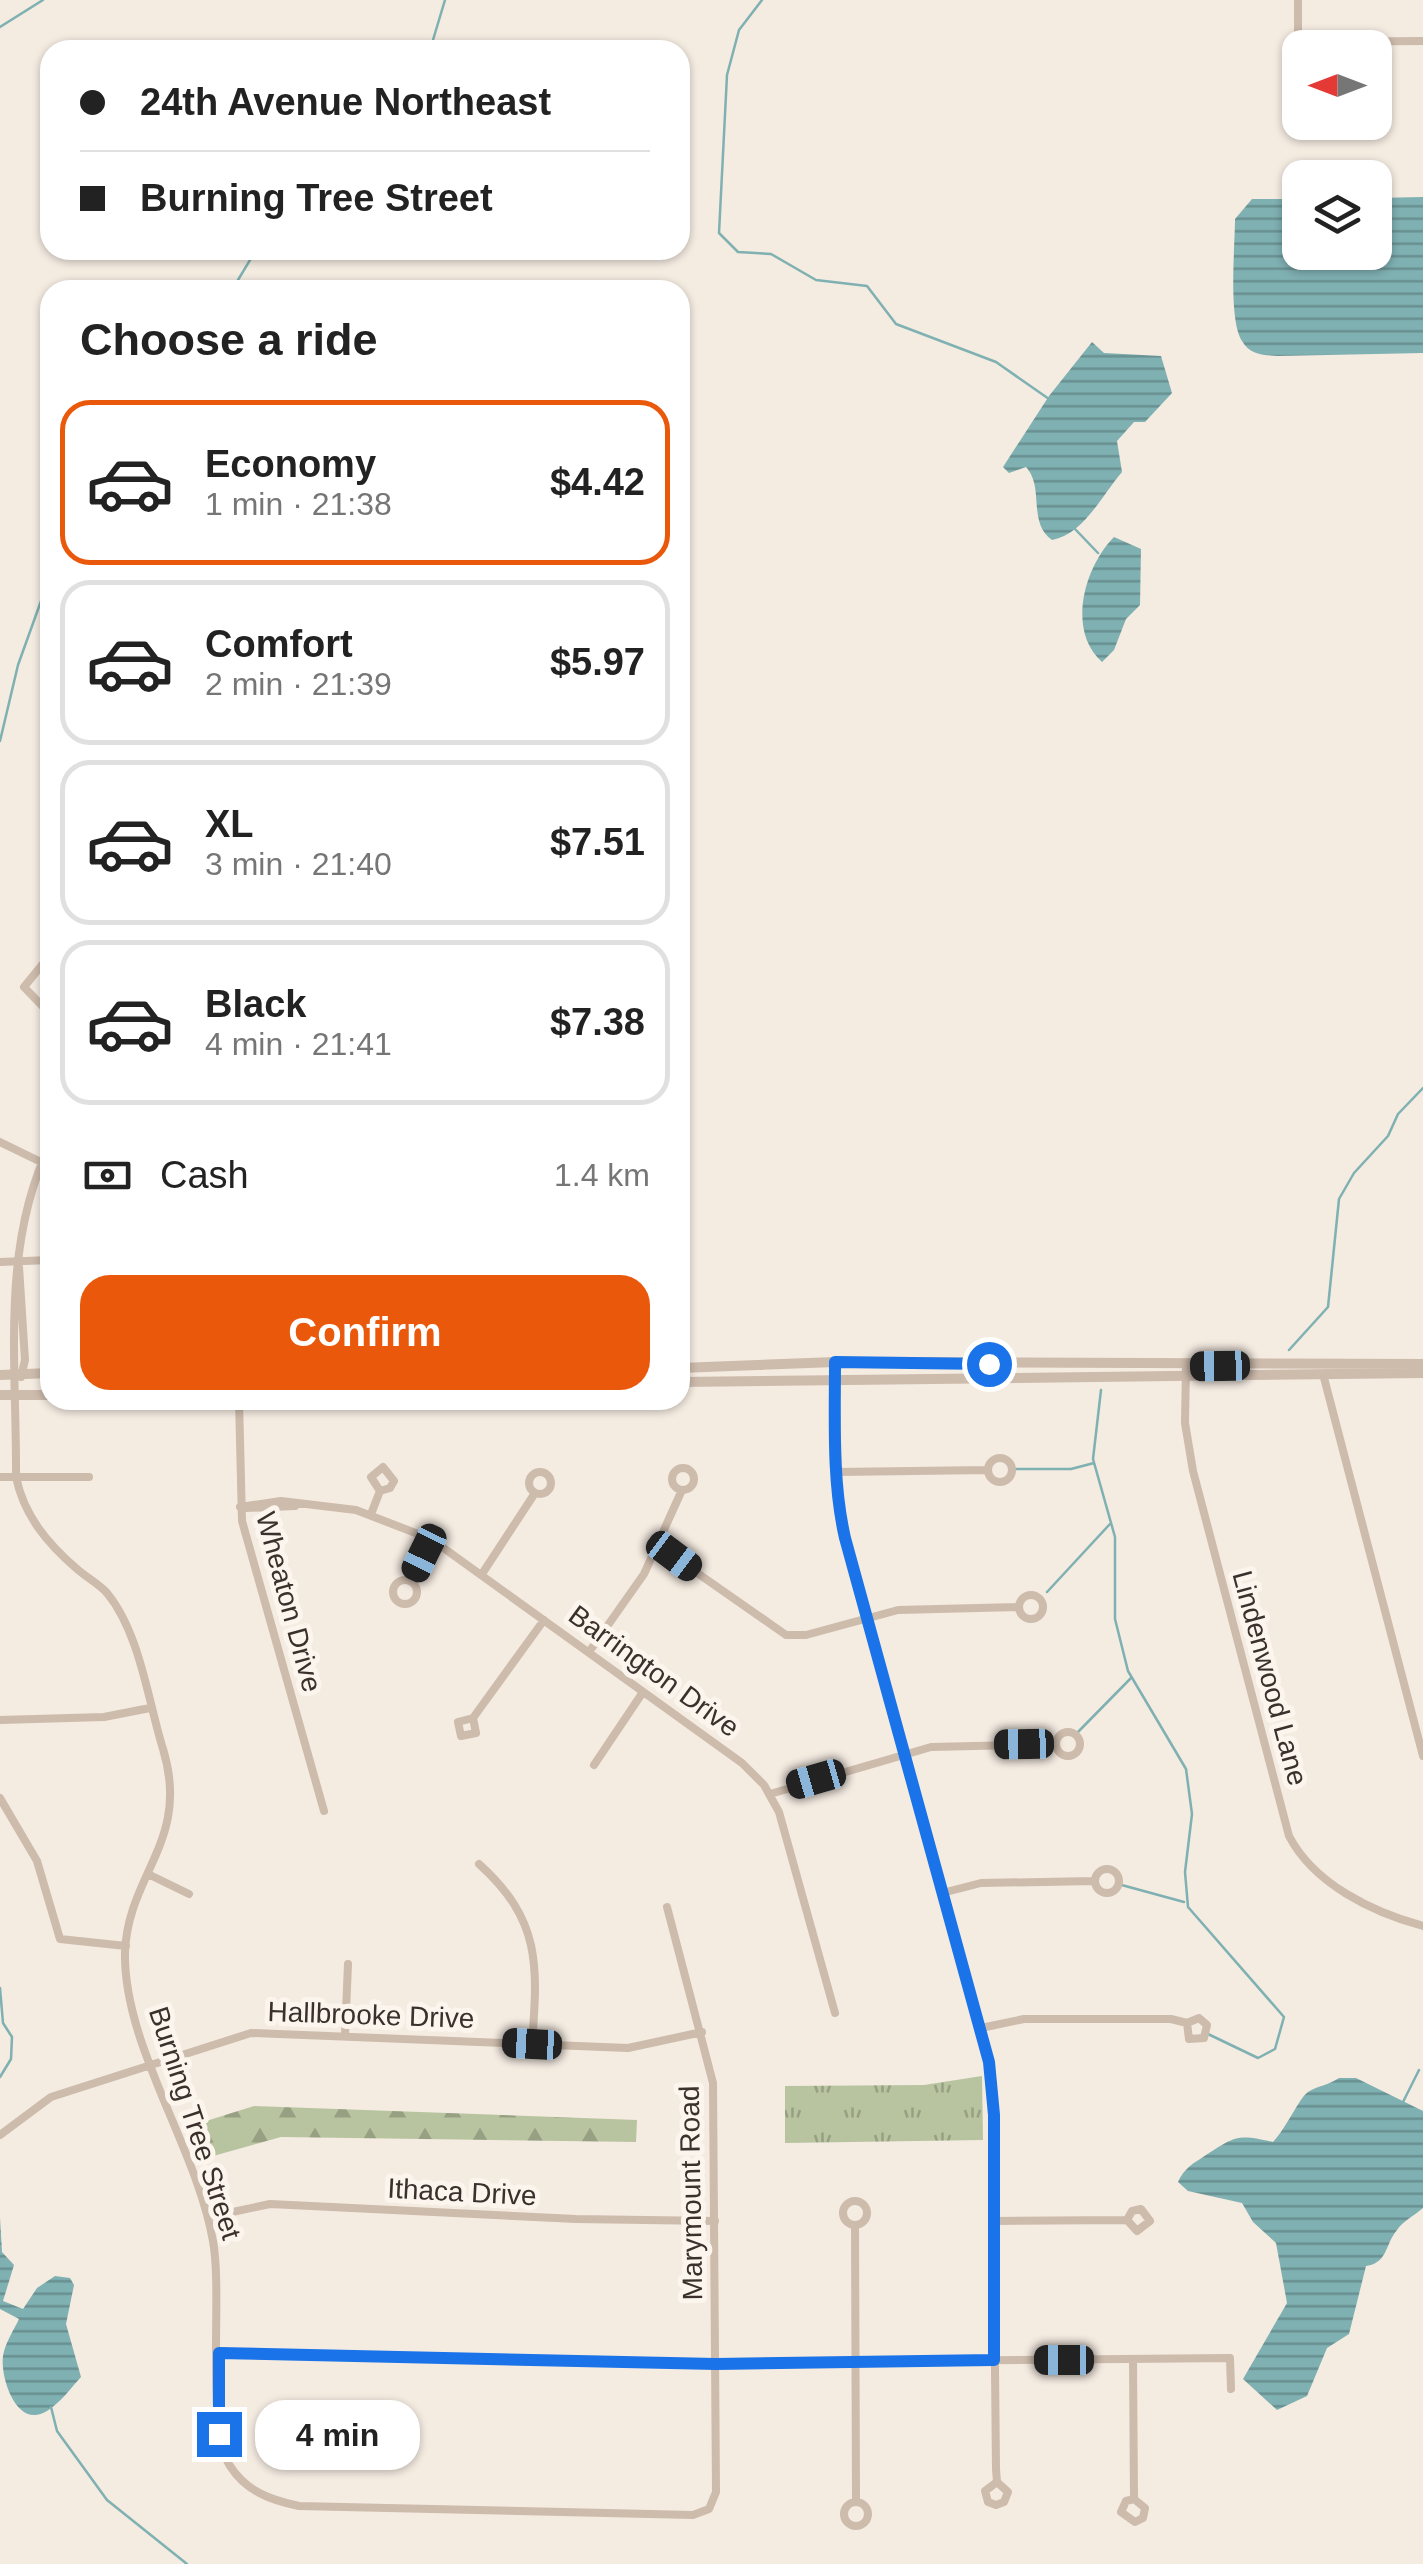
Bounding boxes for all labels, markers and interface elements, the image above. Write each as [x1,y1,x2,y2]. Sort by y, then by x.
north arrow [1282,30,1392,140]
map controls [1282,30,1392,270]
text: 24th Avenue Northeast [140,81,551,123]
button: layers [1282,160,1392,270]
text: Burning Tree Street [140,177,493,219]
text: Choose a ride [80,314,378,365]
icon: car [85,438,175,528]
text: Economy [205,443,376,485]
text: $4.42 [550,461,645,503]
text: 1 min · 21:38 [205,486,392,522]
icon: car [85,618,175,708]
text: Comfort [205,623,353,665]
text: $5.97 [550,641,645,683]
text: 2 min · 21:39 [205,666,392,702]
icon: car [85,798,175,888]
text: XL [205,803,254,845]
text: $7.51 [550,821,645,863]
text: 3 min · 21:40 [205,846,392,882]
icon: car [85,978,175,1068]
text: Black [205,983,306,1025]
text: $7.38 [550,1001,645,1043]
text: 4 min · 21:41 [205,1026,392,1062]
icon: cash [80,1148,135,1203]
text: Cash [160,1154,249,1196]
text: 1.4 km [554,1157,650,1193]
button: Confirm [80,1275,650,1390]
route start [967,1342,1012,1387]
car [1190,1350,1250,1382]
street label: Wheaton Drive [250,1509,328,1695]
car [397,1519,451,1587]
car [641,1526,707,1586]
street label: Lindenwood Lane [1226,1567,1314,1789]
street label: Barrington Drive [563,1599,745,1743]
car [994,1728,1054,1760]
car [783,1756,849,1802]
street label: Hallbrooke Drive [267,1996,475,2034]
street label: Burning Tree Street [143,2003,247,2243]
car [501,2027,563,2061]
street label: Marymount Road [674,2085,708,2301]
street label: Ithaca Drive [387,2173,537,2211]
car [1034,2345,1094,2375]
callout: 4 min [254,2399,419,2469]
route end [197,2412,242,2457]
text: 4 min [296,2417,379,2453]

